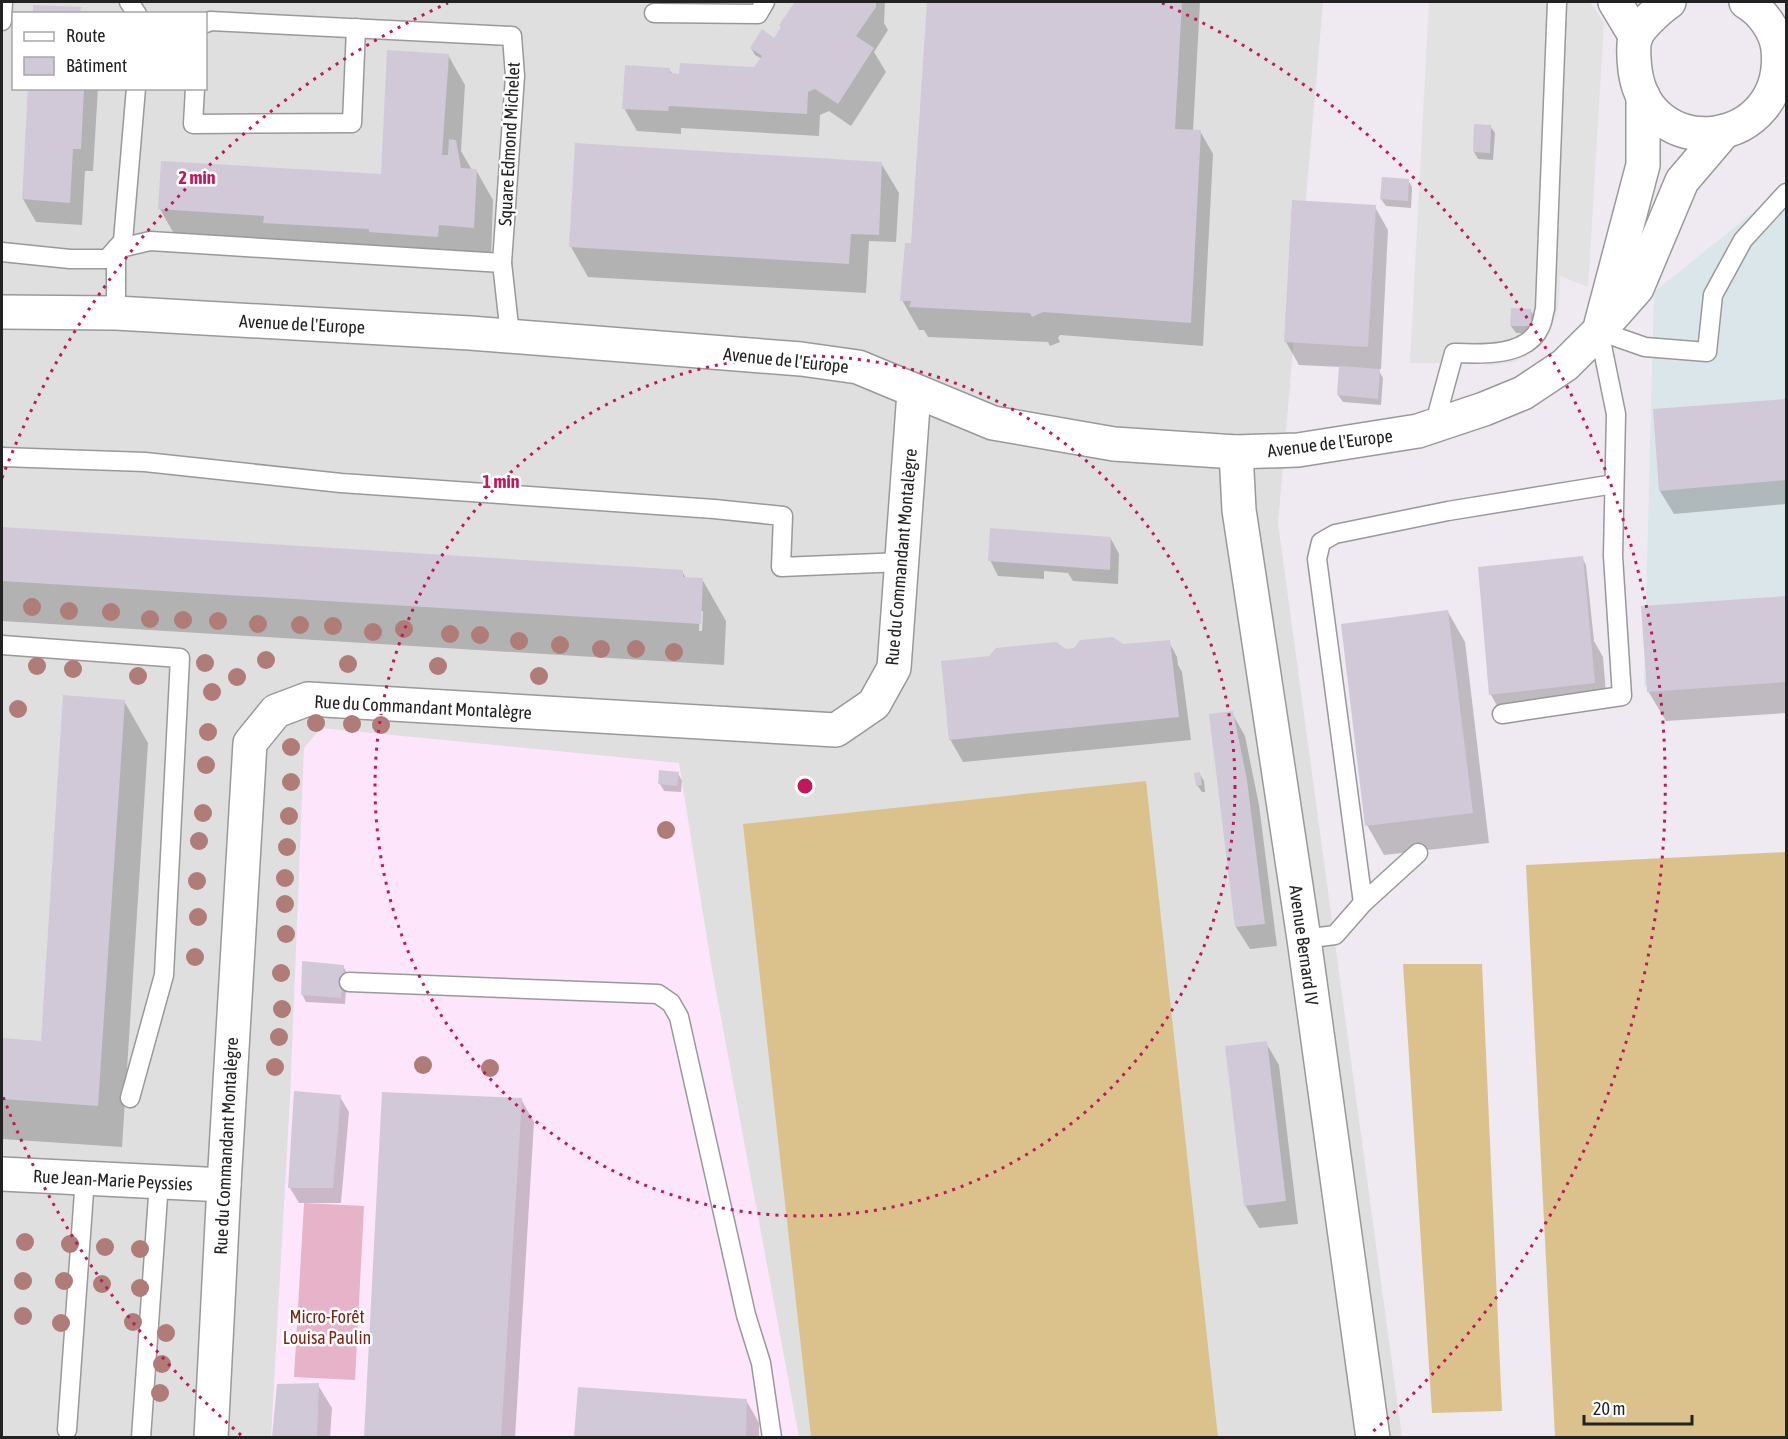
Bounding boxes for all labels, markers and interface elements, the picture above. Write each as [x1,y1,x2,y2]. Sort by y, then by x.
legend [12,12,207,90]
text: Route [66,25,105,46]
text: Bâtiment [66,55,127,76]
street label: Square Edmond Michelet [494,61,524,227]
text: 2 min [179,167,216,188]
street label: Avenue de l'Europe [239,310,365,338]
street label: Avenue de l'Europe [722,343,850,377]
street label: Avenue de l'Europe [1266,425,1394,461]
street label: Rue du Commandant Montalègre [881,448,921,666]
text: 1 min [483,471,520,492]
street label: Rue du Commandant Montalègre [314,691,532,723]
centre of rings [795,776,815,796]
street label: Avenue Bernard IV [1285,884,1323,1007]
street label: Rue du Commandant Montalègre [210,1037,242,1255]
street label: Rue Jean-Marie Peyssies [33,1165,193,1195]
park label: Micro-Forêt Louisa Paulin [283,1306,371,1348]
scale bar [1584,1388,1692,1426]
text: 20 m [1593,1398,1625,1419]

